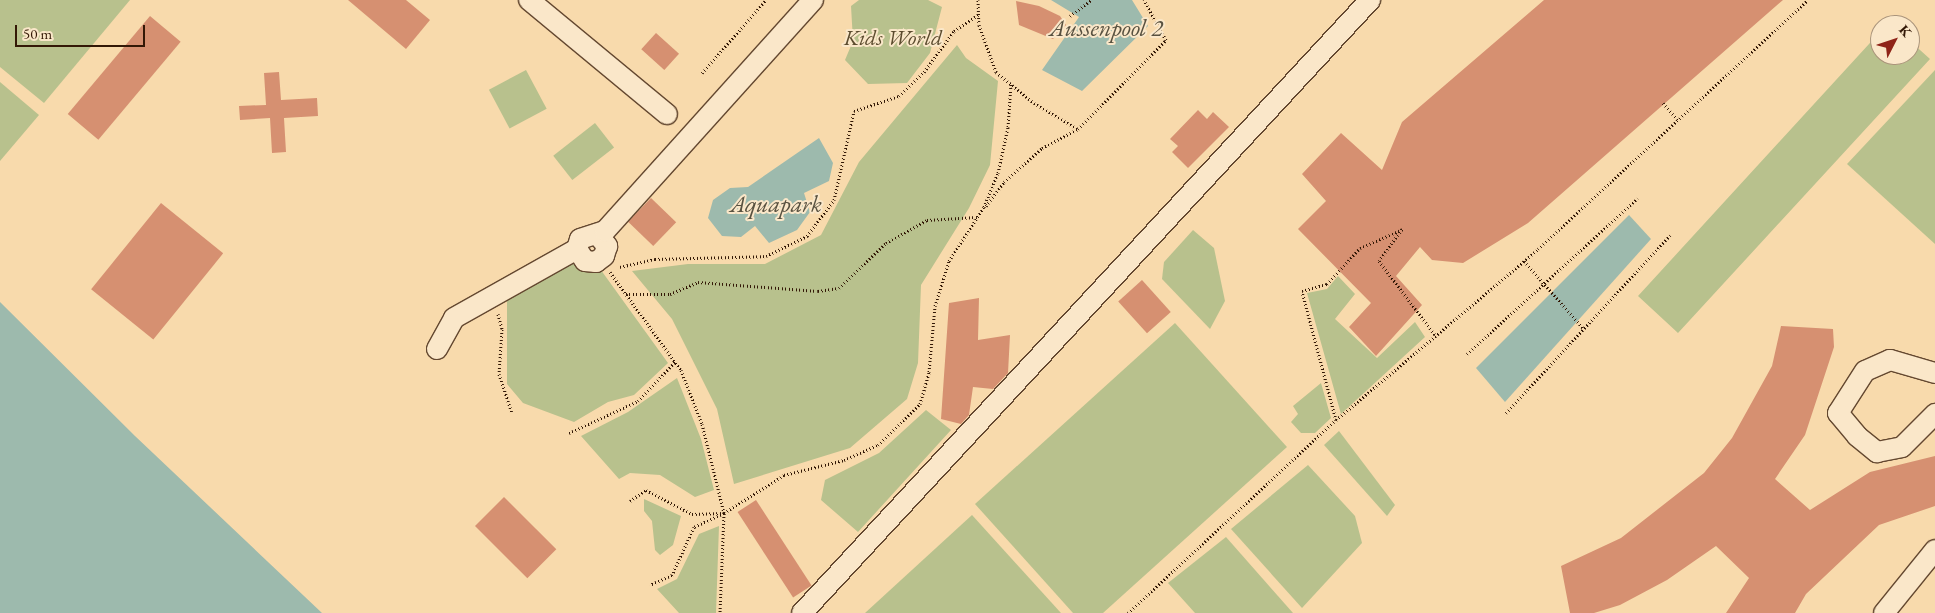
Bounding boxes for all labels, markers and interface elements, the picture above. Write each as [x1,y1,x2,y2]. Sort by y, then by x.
water label: Aussenpool 2 [1049,14,1163,42]
scale bar [18,15,148,47]
north arrow [1870,15,1920,65]
text: K [1895,21,1916,41]
text: 50 m [23,24,52,43]
park label: Kids World [844,25,942,51]
water label: Aquapark [730,190,822,218]

